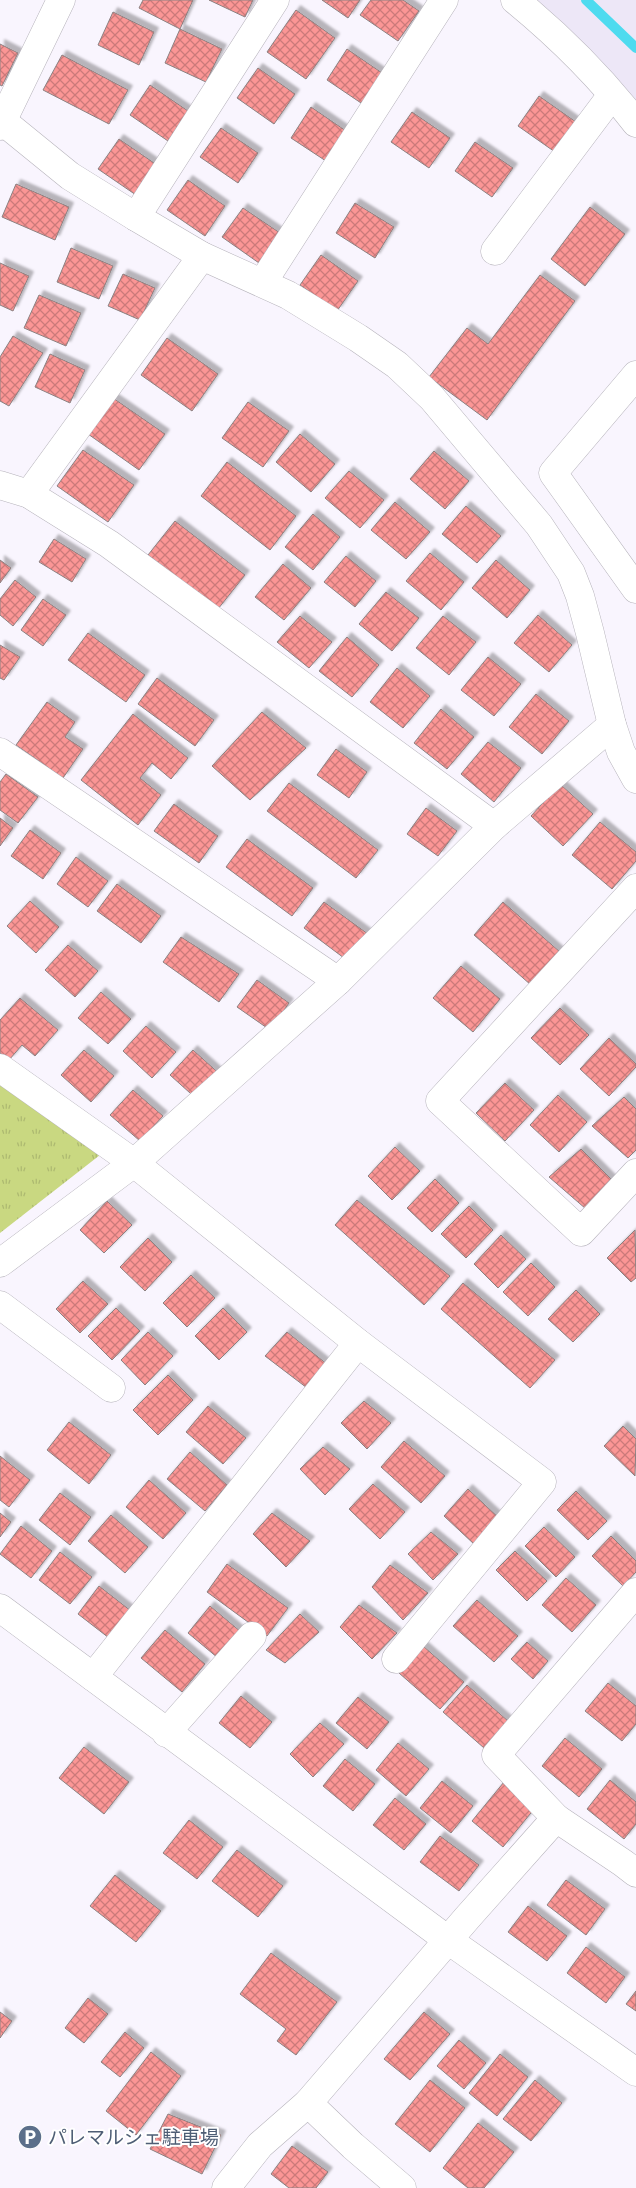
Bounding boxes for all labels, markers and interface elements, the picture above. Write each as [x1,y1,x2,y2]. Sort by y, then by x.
parking icon: パレマルシェ駐車場 [17,2124,43,2150]
place label: パレマルシェ駐車場 [48,2126,219,2149]

